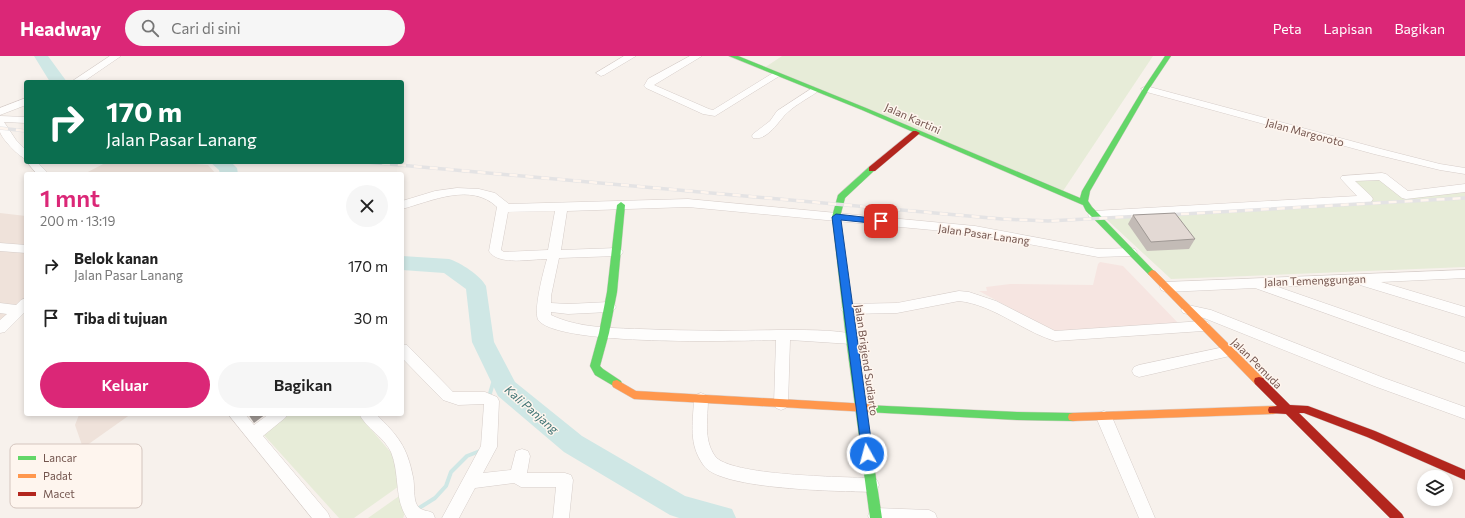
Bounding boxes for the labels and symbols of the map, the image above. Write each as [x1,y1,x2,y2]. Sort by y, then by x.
street label: Jalan Kartini [883,100,943,137]
street label: Jalan Margoroto [1264,115,1346,150]
pin [864,204,898,238]
street label: Jalan Pasar Lanang [937,221,1031,248]
street label: Jalan Temenggungan [1264,272,1366,289]
street label: Jalan Brigjend Sudiarto [852,303,881,417]
street label: Jalan Pemuda [1228,335,1285,392]
water label: Kali Panjang [502,382,562,436]
position arrow [846,433,888,475]
legend [10,444,142,508]
text: Lancar [43,451,78,464]
text: Padat [43,469,73,482]
text: Macet [43,487,75,500]

